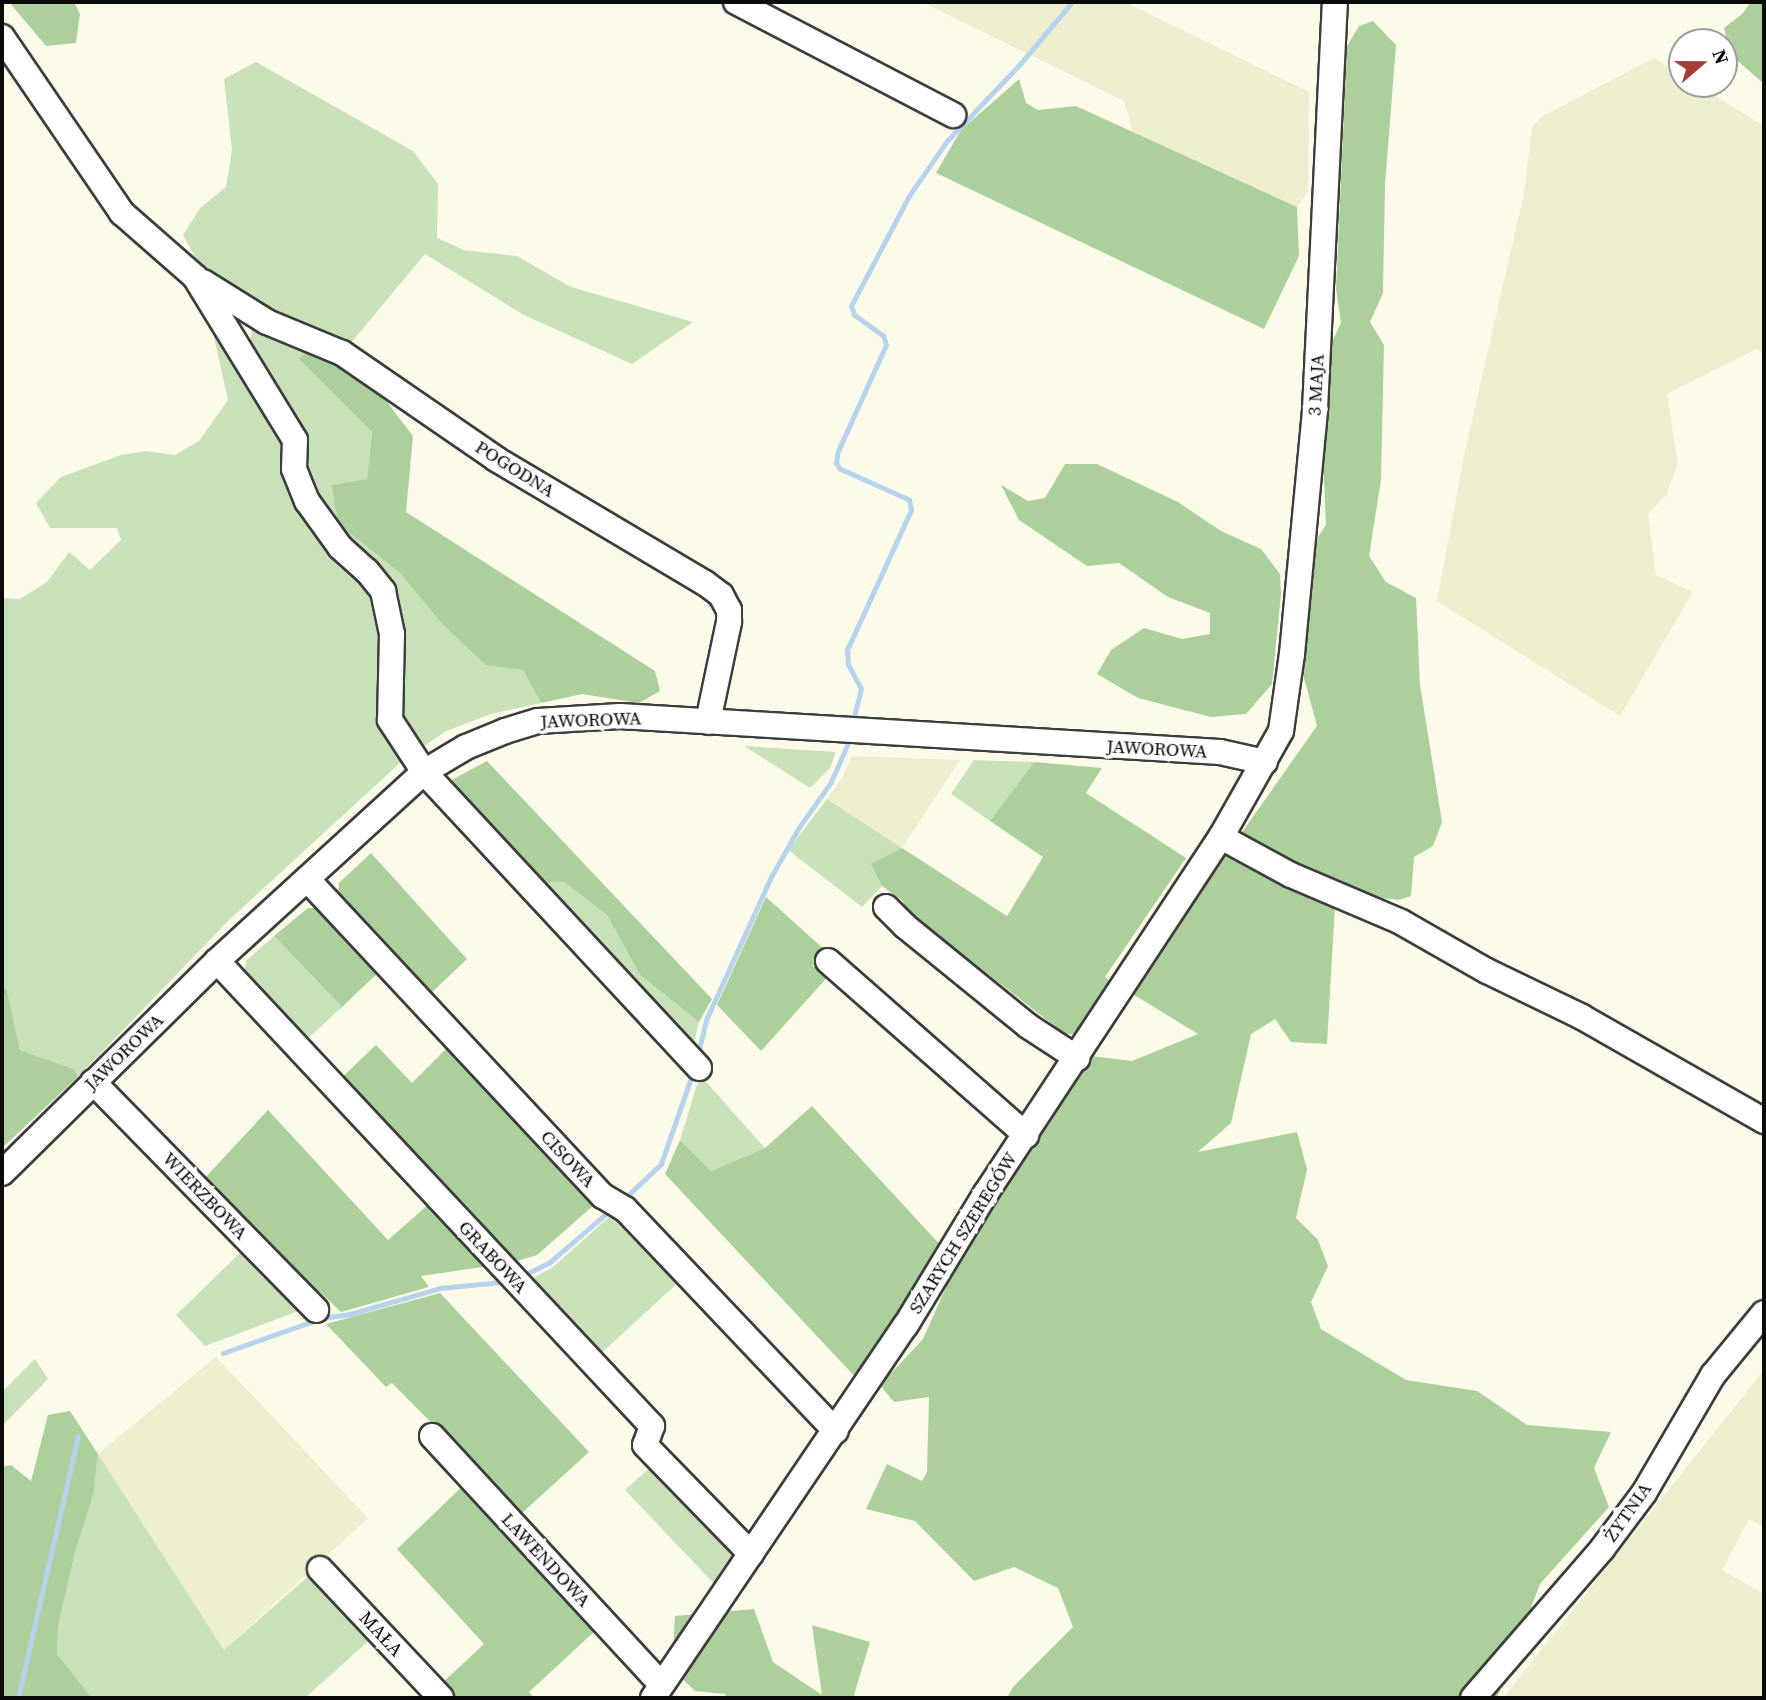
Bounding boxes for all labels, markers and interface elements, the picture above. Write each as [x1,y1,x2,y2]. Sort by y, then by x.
north arrow [1668,28,1738,98]
text: N [1706,46,1735,67]
street label: 3 MAJA [1303,353,1329,417]
street label: POGODNA [471,436,559,502]
street label: JAWOROWA [540,707,642,733]
street label: JAWOROWA [1106,735,1208,763]
street label: JAWOROWA [80,1009,168,1095]
street label: CISOWA [536,1125,600,1193]
street label: WIERZBOWA [157,1147,253,1245]
street label: SZARYCH SZEREGÓW [904,1148,1022,1318]
street label: GRABOWA [454,1216,532,1298]
street label: ŻYTNIA [1599,1478,1657,1546]
street label: LAWENDOWA [496,1508,596,1612]
street label: MAŁA [354,1607,408,1661]

